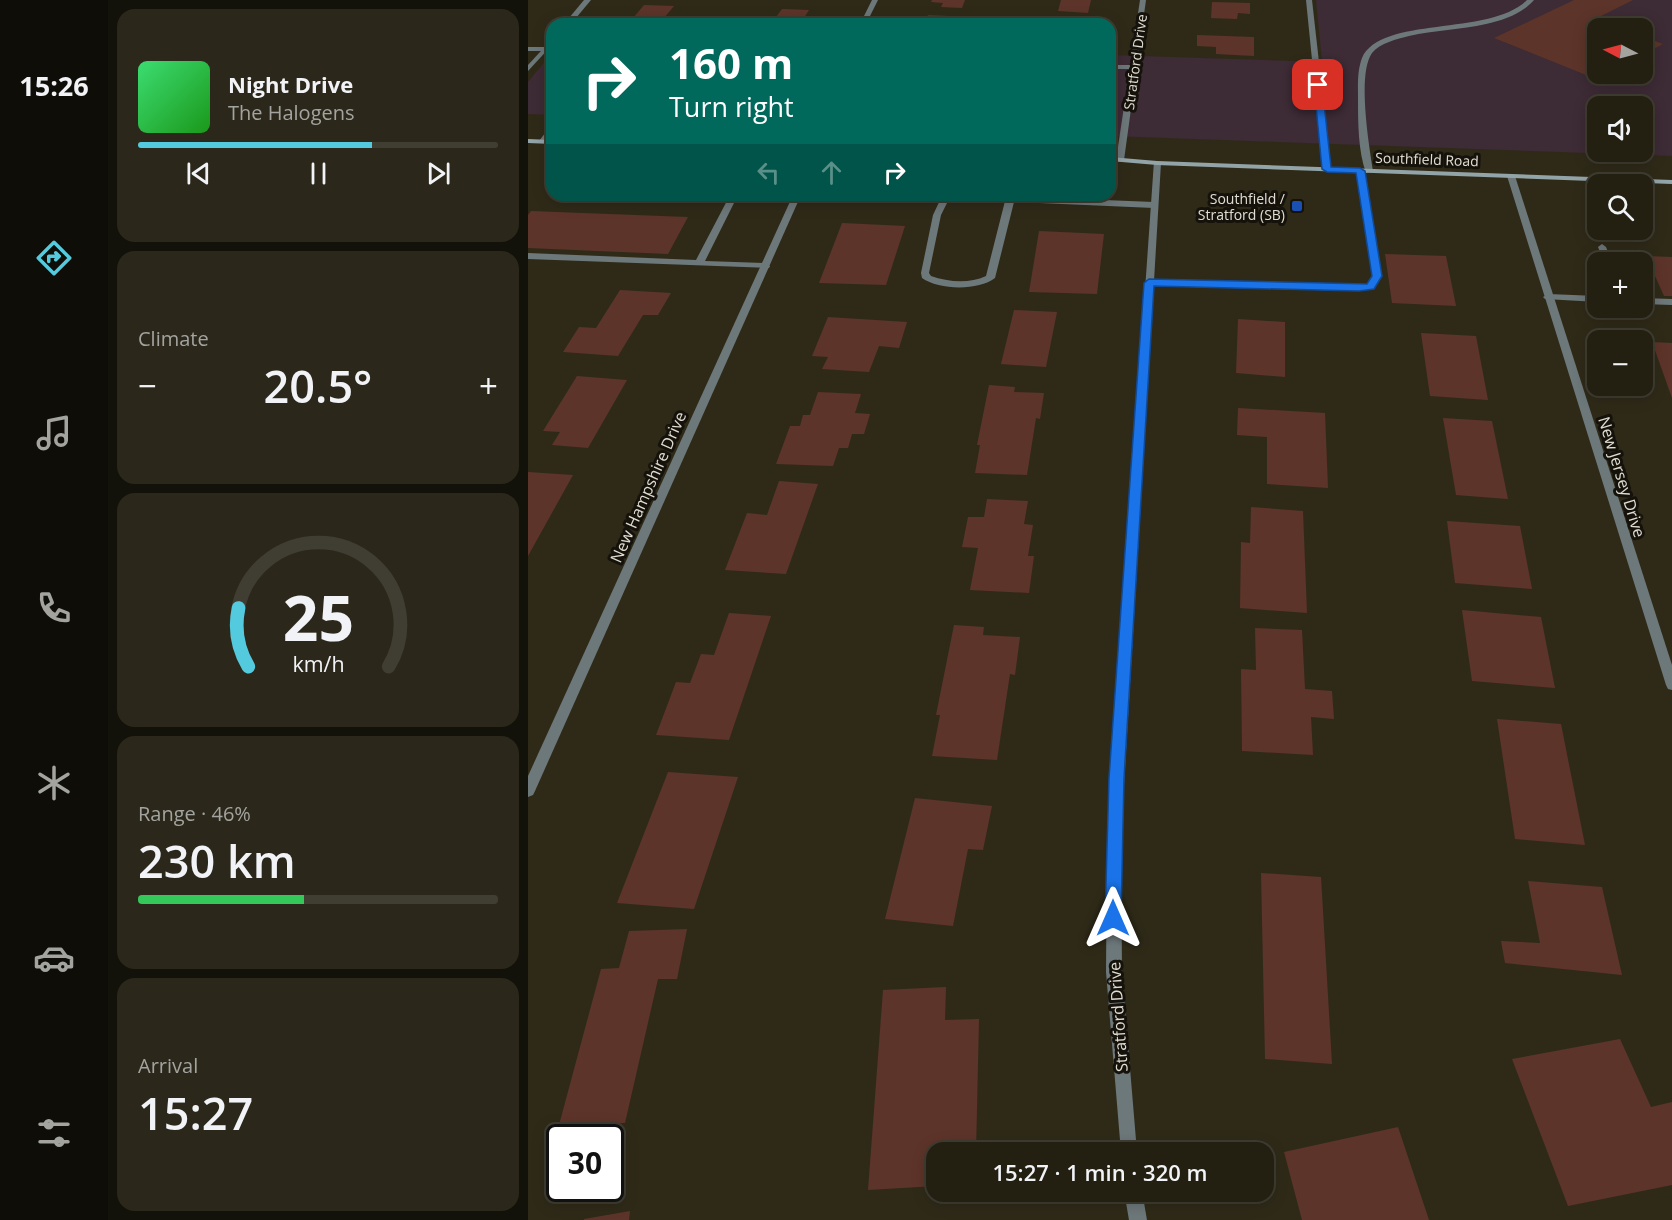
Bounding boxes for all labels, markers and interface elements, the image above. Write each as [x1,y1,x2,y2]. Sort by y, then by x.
street label: Stratford Drive [1119,13,1151,111]
north arrow [1587,18,1653,84]
map controls [1587,18,1653,396]
text: 160 m [669,34,793,91]
icon: right [570,42,648,120]
pin [1292,59,1343,110]
text: 15:26 [19,67,89,104]
icon: arrive [1301,68,1334,101]
text: Night Drive [228,69,353,99]
text: Turn right [669,88,794,125]
button: sound [1587,96,1653,162]
text: The Halogens [228,99,355,126]
street label: Southfield Road [1375,148,1479,170]
icon: left [752,156,785,189]
icon: ahead [815,156,848,189]
icon: right [878,156,911,189]
icon: previous [182,157,215,190]
icon: pause [302,157,335,190]
icon: next [422,157,455,190]
button: search [1587,174,1653,240]
place label: Southfield / Stratford (SB) [1198,189,1285,224]
marker: Southfield / Stratford (SB) [1290,199,1304,213]
icon: directions [33,237,75,279]
button: + [1587,252,1653,318]
text: Climate [138,325,209,352]
button: − [1587,330,1653,396]
text: 20.5° [264,355,372,416]
text: − [138,363,157,408]
text: + [479,363,498,408]
street label: New Hampshire Drive [605,408,691,566]
icon: music [33,412,75,454]
street label: New Jersey Drive [1593,414,1651,540]
text: 25 [282,574,354,659]
icon: phone [33,587,75,629]
text: km/h [292,649,344,678]
icon: climate [33,762,75,804]
text: Range · 46% [138,800,251,827]
text: 230 km [138,830,296,891]
position arrow [1081,886,1145,950]
icon: car [33,937,75,979]
street label: Stratford Drive [1103,961,1133,1073]
text: Arrival [138,1052,198,1079]
text: 15:27 [138,1082,253,1143]
icon: filters [33,1112,75,1154]
speed limit sign: 30 [546,1124,624,1202]
text: 15:27 · 1 min · 320 m [992,1157,1208,1187]

